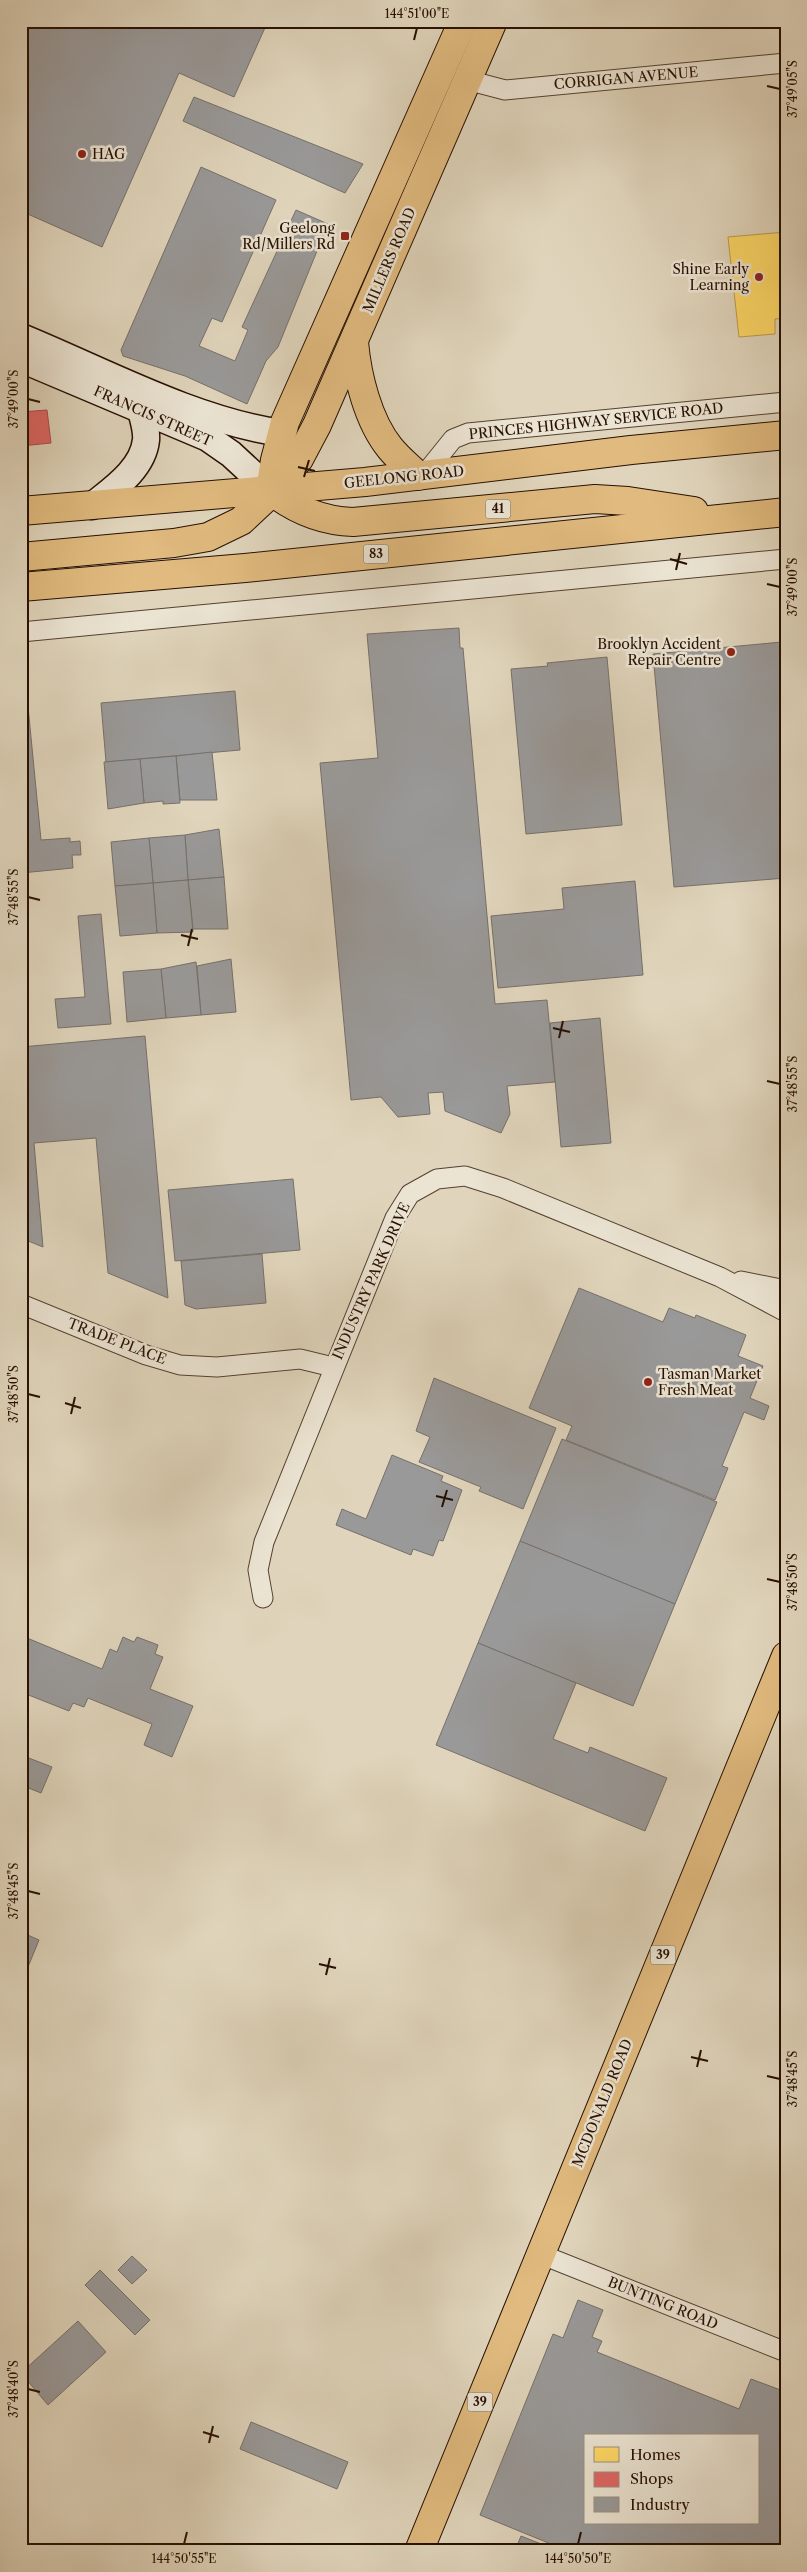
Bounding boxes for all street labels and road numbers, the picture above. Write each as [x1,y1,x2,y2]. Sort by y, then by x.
street label: CORRIGAN AVENUE [553,63,699,93]
street label: MILLERS ROAD [359,205,419,315]
street label: FRANCIS STREET [91,382,216,450]
street label: PRINCES HIGHWAY SERVICE ROAD [468,399,724,443]
street label: GEELONG ROAD [343,462,465,492]
road number: 41 [486,499,510,518]
road number: 83 [364,544,388,564]
street label: INDUSTRY PARK DRIVE [328,1200,414,1362]
street label: TRADE PLACE [65,1314,169,1368]
road number: 39 [650,1946,676,1964]
street label: MCDONALD ROAD [568,2036,636,2170]
street label: BUNTING ROAD [605,2273,721,2333]
road number: 39 [468,2392,492,2412]

